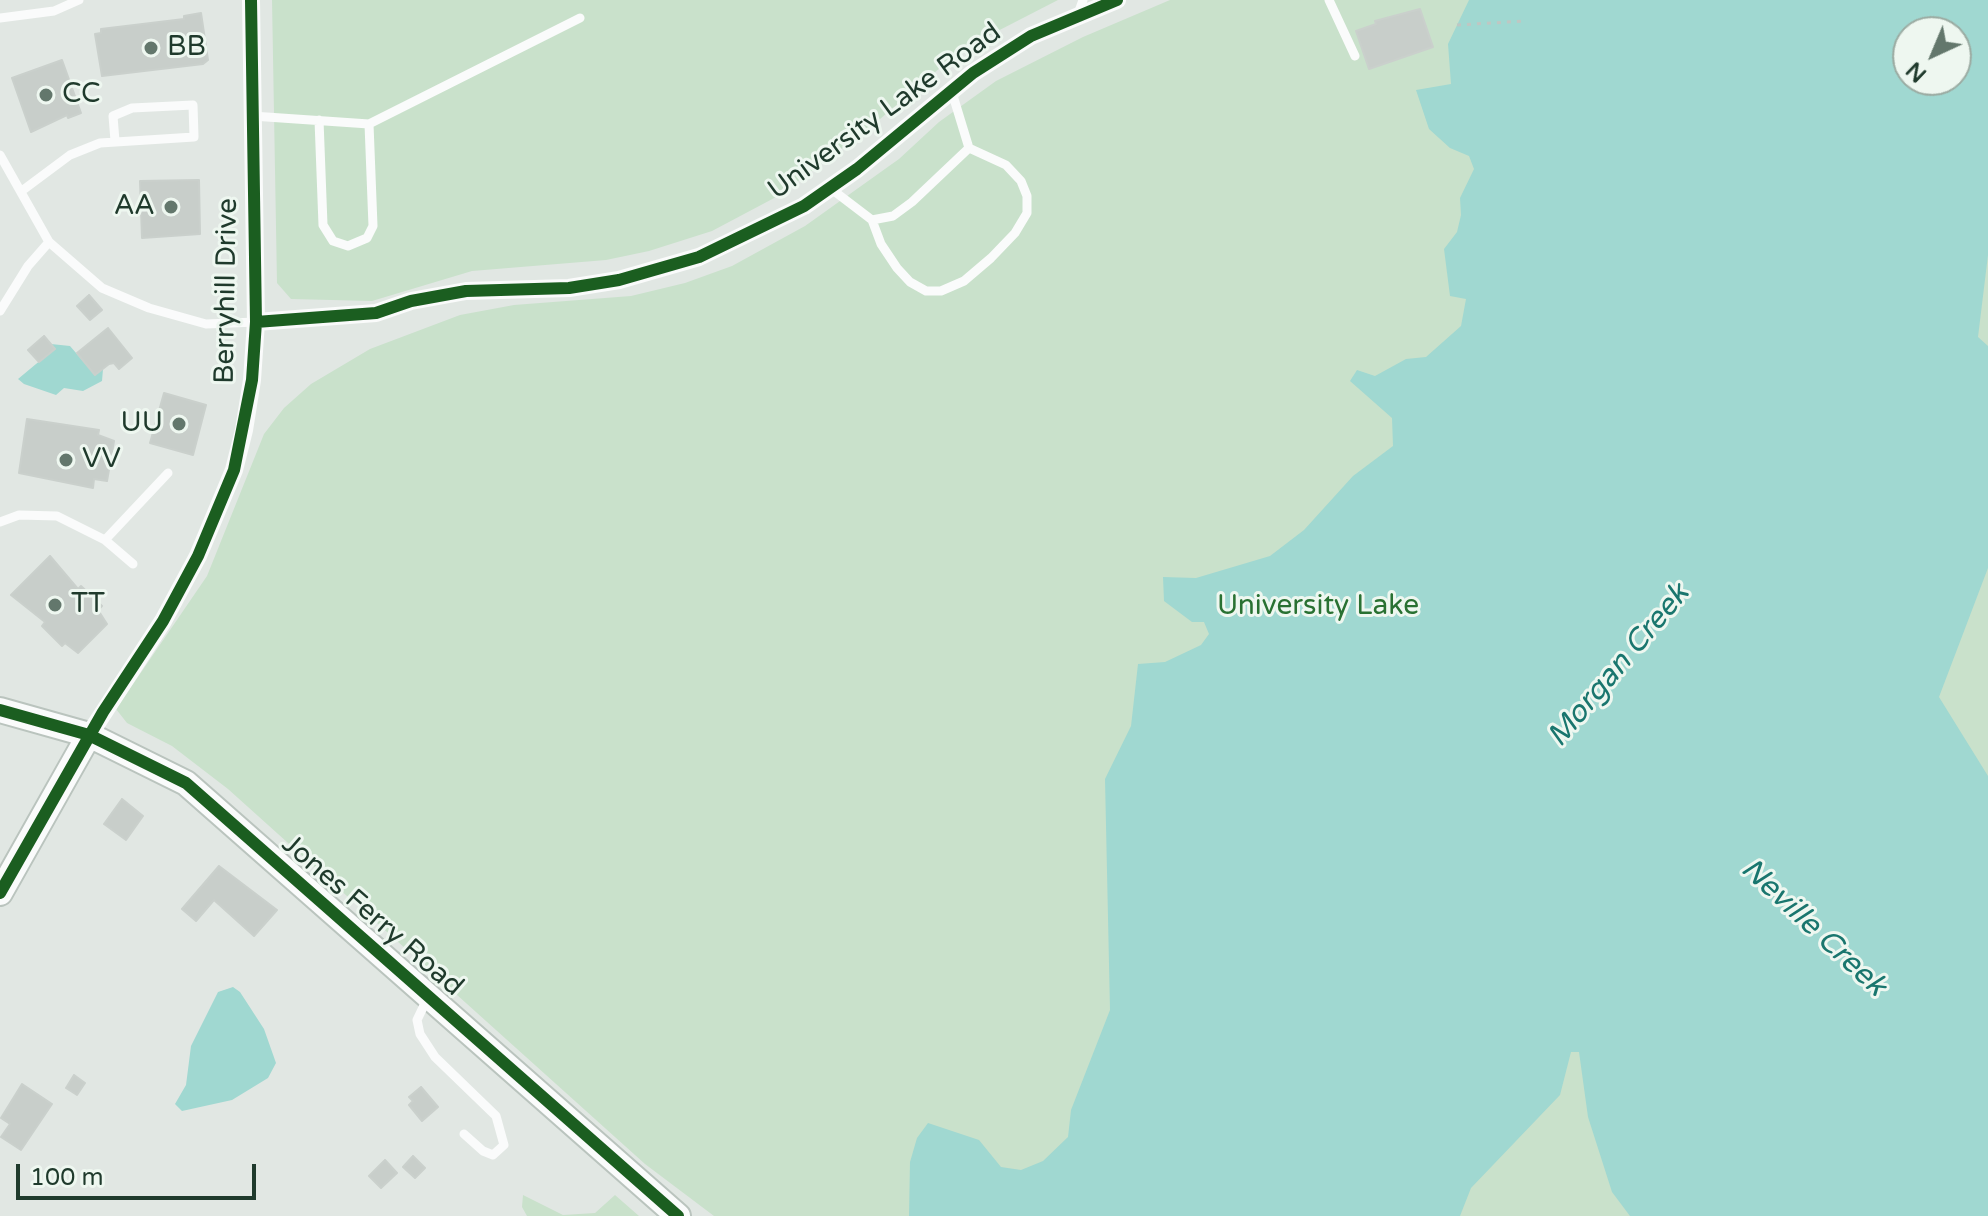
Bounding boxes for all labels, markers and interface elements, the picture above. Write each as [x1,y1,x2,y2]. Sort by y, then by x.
street label: University Lake Road [762,16,1008,208]
north arrow [1892,16,1972,96]
place label: BB [167,31,206,65]
marker: BB [142,39,160,57]
text: N [1901,56,1932,87]
place label: CC [62,78,100,112]
marker: CC [37,86,55,104]
place label: AA [114,190,155,224]
marker: AA [162,198,180,216]
street label: Berryhill Drive [209,198,245,384]
place label: UU [121,407,163,441]
marker: UU [170,415,188,433]
place label: VV [82,443,121,477]
marker: VV [57,451,75,469]
water label: Morgan Creek [1540,577,1698,755]
place label: TT [71,588,105,622]
park label: University Lake [1217,590,1419,624]
marker: TT [46,596,64,614]
street label: Jones Ferry Road [274,828,470,1004]
water label: Neville Creek [1733,852,1893,1004]
scale bar [20,1148,260,1198]
text: 100 m [30,1163,104,1192]

